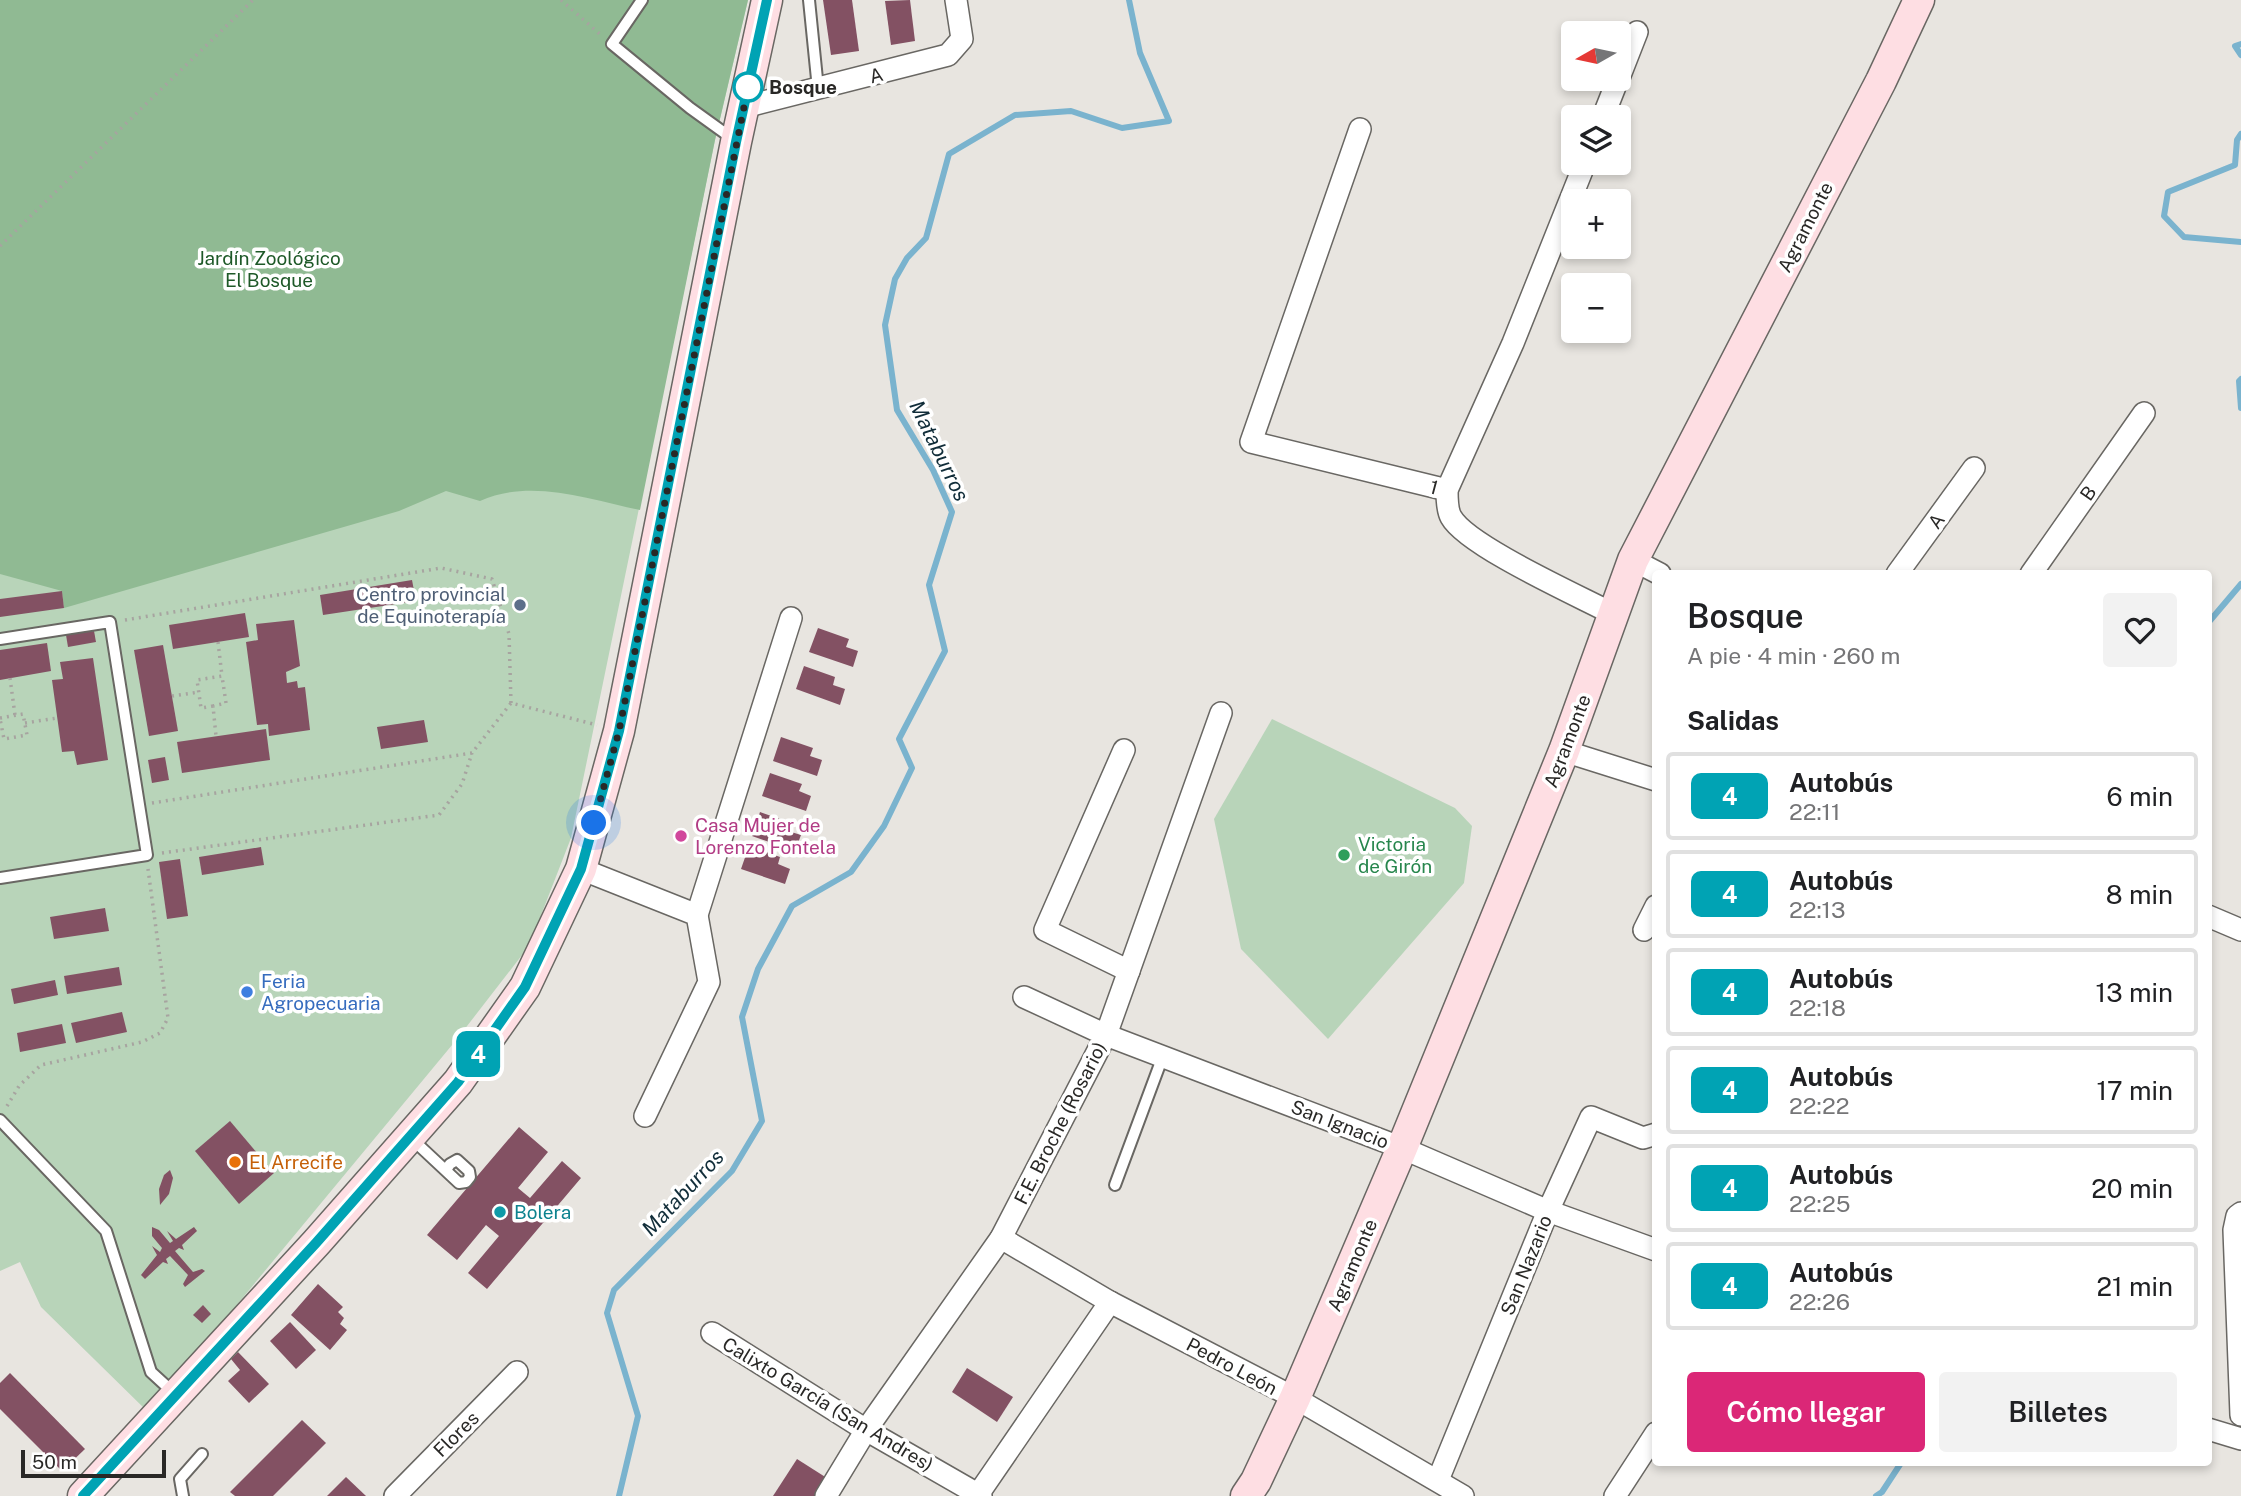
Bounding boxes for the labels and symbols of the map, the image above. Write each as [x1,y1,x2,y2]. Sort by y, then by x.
north arrow [1561,21,1631,91]
street label: A [867,63,885,87]
marker: Bosque [733,72,763,102]
place label: Bosque [769,76,837,98]
street label: Agramonte [1773,178,1837,276]
park label: Jardín Zoológico El Bosque [197,247,341,291]
water label: Mataburros [904,396,975,505]
street label: 1 [1427,475,1441,499]
street label: B [2075,481,2101,505]
street label: A [1923,509,1949,533]
place label: Centro provincial de Equinoterapía [356,583,506,627]
marker: Centro provincial de Equinoterapía [512,597,528,613]
street label: Agramonte [1539,691,1595,791]
your location [576,805,611,840]
place label: Casa Mujer de Lorenzo Fontela [695,814,836,858]
marker: Casa Mujer de Lorenzo Fontela [673,828,689,844]
place label: Victoria de Girón [1358,833,1432,877]
marker: Victoria de Girón [1336,847,1352,863]
place label: Feria Agropecuaria [261,970,381,1014]
marker: Feria Agropecuaria [239,984,255,1000]
line badge: 4 [455,1031,501,1077]
street label: F.E. Broche (Rosario) [1009,1038,1111,1208]
street label: San Ignacio [1288,1095,1392,1153]
water label: Mataburros [636,1144,729,1241]
place label: El Arrecife [249,1151,343,1173]
marker: El Arrecife [227,1154,243,1170]
place label: Bolera [514,1201,571,1223]
marker: Bolera [492,1204,508,1220]
street label: San Nazario [1496,1212,1556,1318]
street label: Agramonte [1323,1215,1381,1315]
street label: Calixto García (San Andres) [719,1332,937,1476]
street label: Pedro León [1183,1333,1281,1399]
street label: Flores [429,1407,483,1461]
scale bar [21,1447,166,1479]

